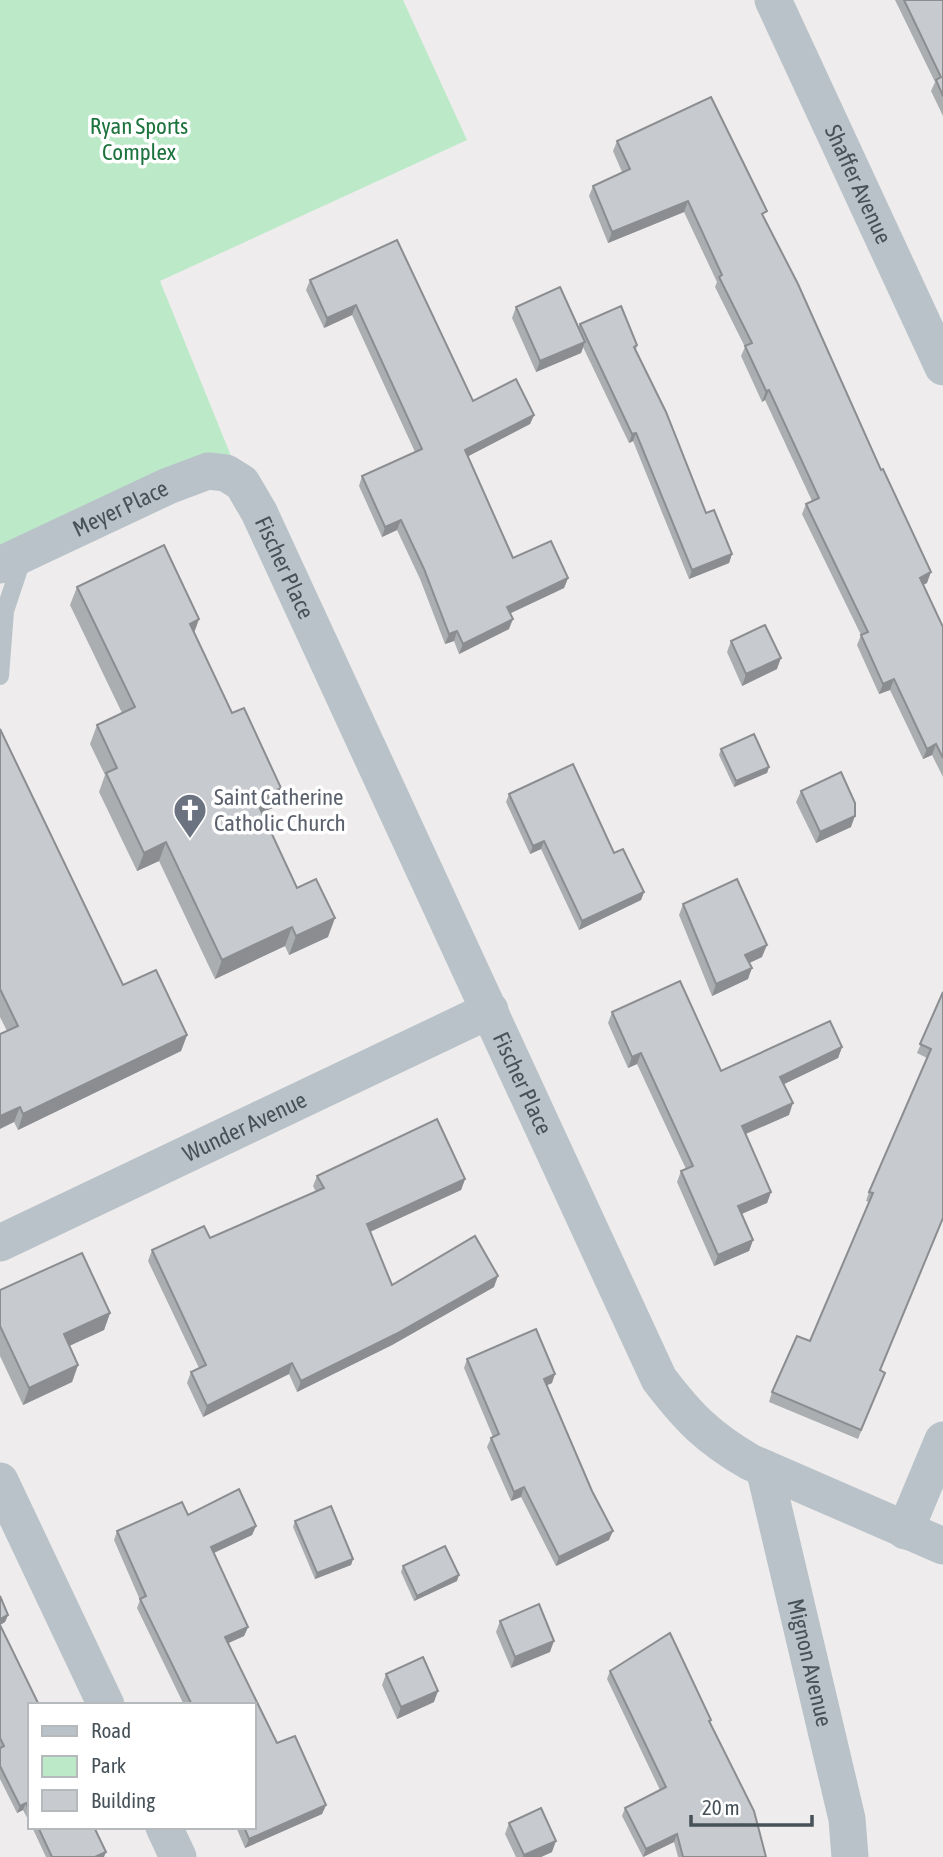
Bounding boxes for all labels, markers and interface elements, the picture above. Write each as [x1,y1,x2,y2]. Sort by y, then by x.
park label: Ryan Sports Complex [90,113,188,165]
street label: Shaffer Avenue [820,121,897,248]
street label: Meyer Place [69,475,172,542]
street label: Fischer Place [250,512,319,623]
place label: Saint Catherine Catholic Church [214,784,346,836]
church icon: Saint Catherine Catholic Church [171,791,209,840]
street label: Fischer Place [488,1028,557,1138]
street label: Wunder Avenue [179,1086,311,1167]
street label: Mignon Avenue [782,1596,838,1729]
legend [28,1703,256,1829]
text: Road [91,1718,131,1742]
text: Park [91,1753,126,1777]
scale bar [691,1784,812,1828]
text: Building [91,1788,155,1812]
text: 20 m [702,1795,740,1819]

